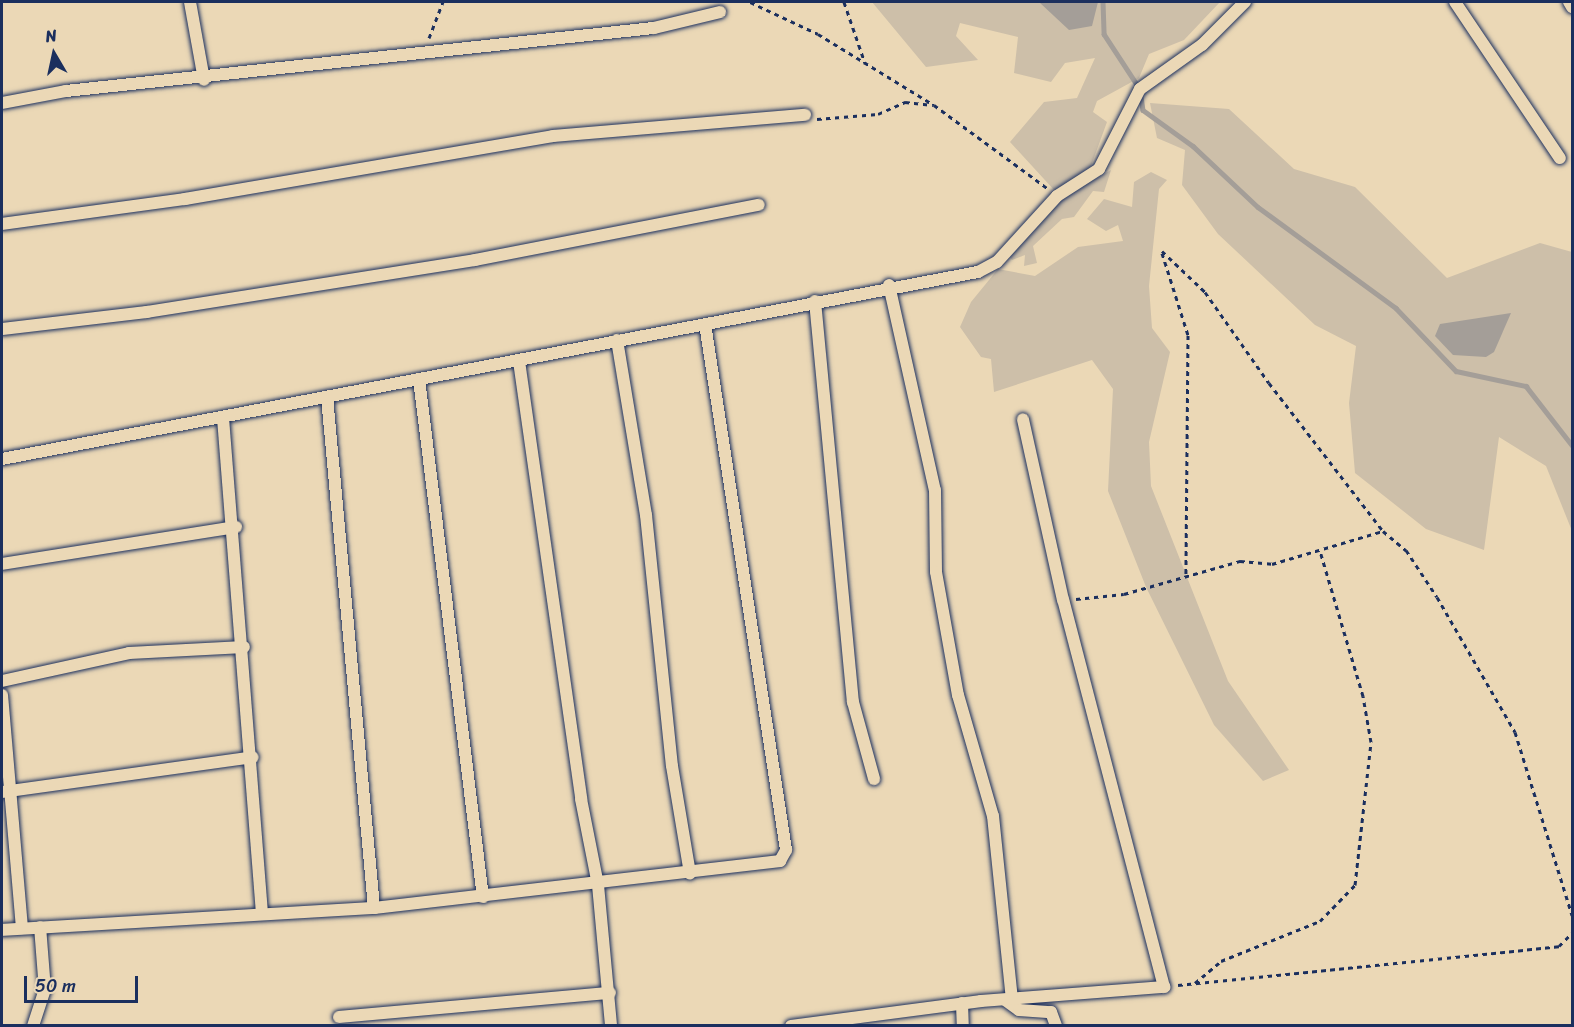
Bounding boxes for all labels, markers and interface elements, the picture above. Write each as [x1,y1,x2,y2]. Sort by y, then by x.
text: N [43,21,59,51]
north arrow [24,24,84,84]
scale bar [27,964,141,1002]
text: 50 m [35,970,76,1002]

